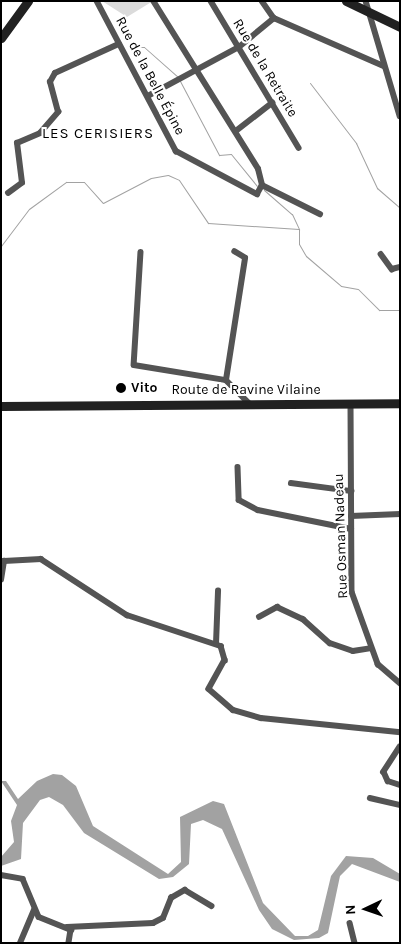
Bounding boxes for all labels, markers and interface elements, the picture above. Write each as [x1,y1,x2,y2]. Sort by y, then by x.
street label: Rue de la Belle Épine [112,14,188,138]
street label: Rue de la Retraite [229,16,301,120]
district label: LES CERISIERS [40,125,156,143]
place label: Vito [131,380,157,396]
marker: Vito [115,382,127,394]
street label: Route de Ravine Vilaine [171,382,321,398]
street label: Rue Osman Nadeau [330,473,352,599]
north arrow [341,884,391,934]
text: N [342,904,359,915]

